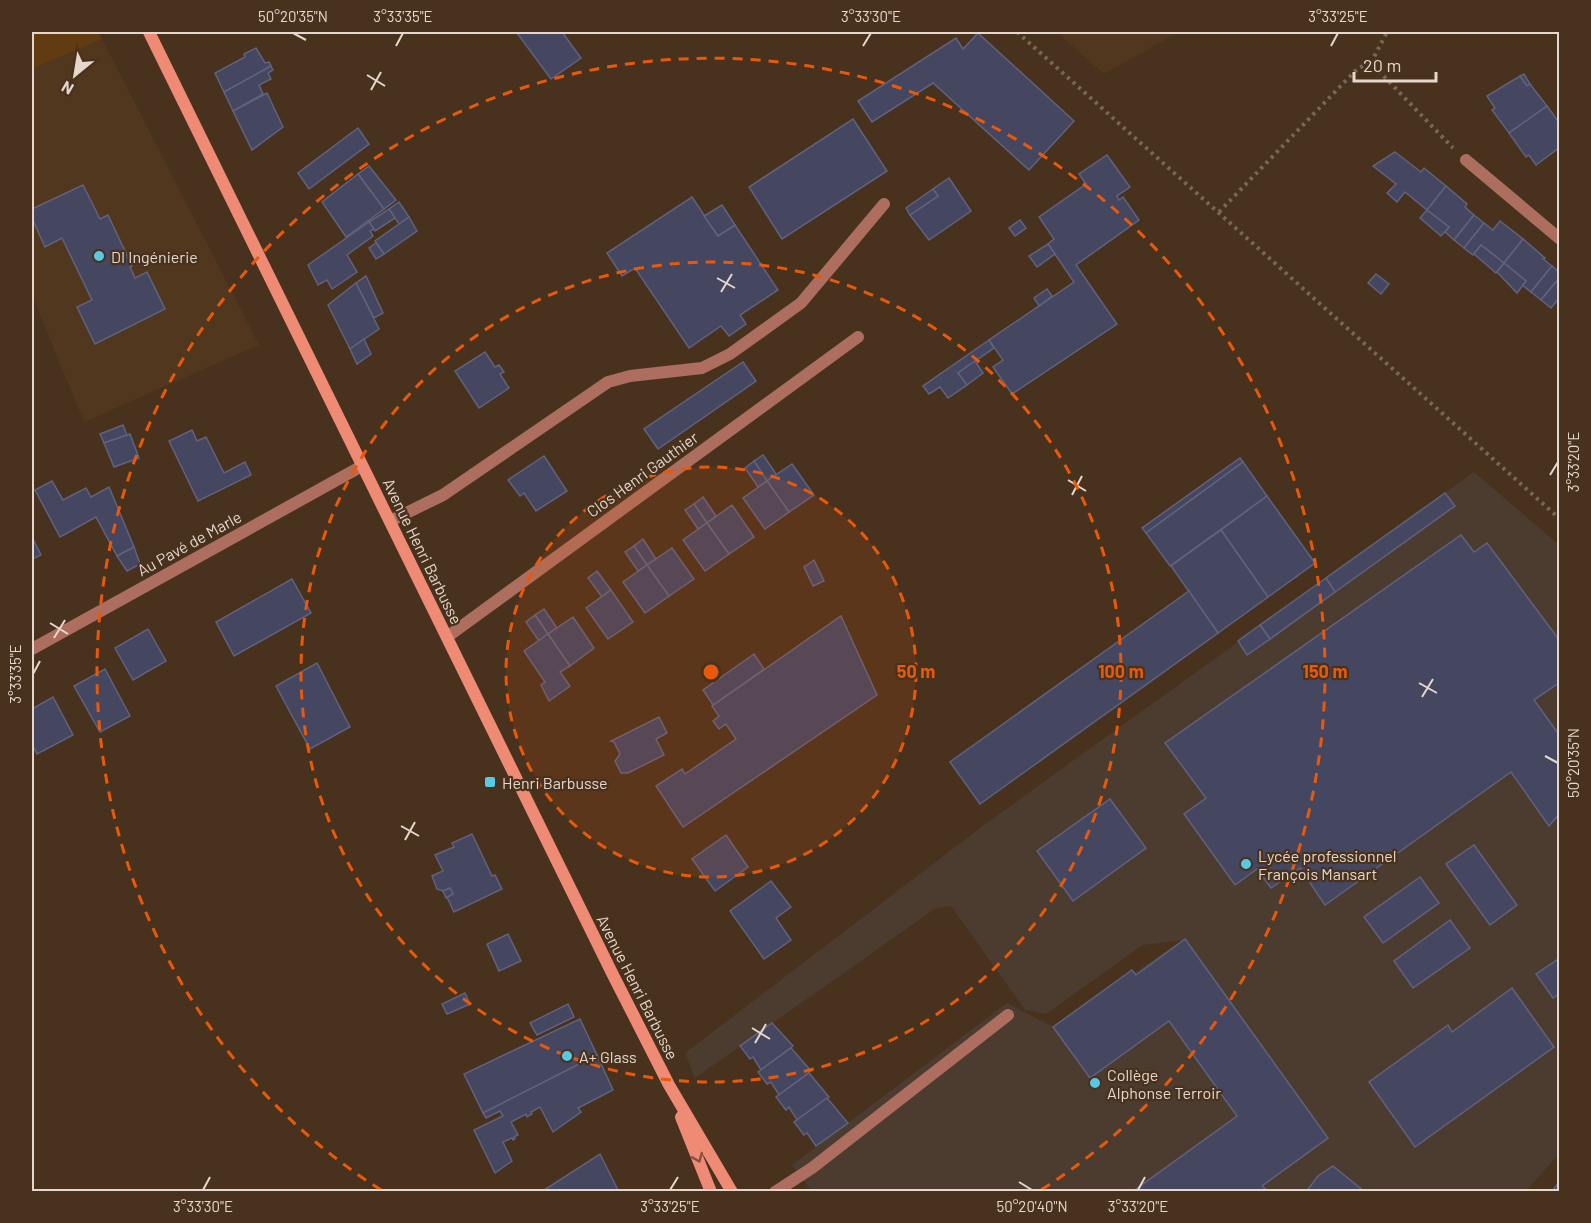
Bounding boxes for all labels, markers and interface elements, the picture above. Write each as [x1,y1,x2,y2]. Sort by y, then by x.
text: 50°20'35"N [258,7,328,25]
text: 3°33'35"E [373,7,433,25]
text: 3°33'30"E [841,7,901,25]
text: 3°33'25"E [1308,7,1368,25]
north arrow [45,45,105,105]
scale bar [1354,45,1436,83]
text: 20 m [1363,54,1401,76]
text: N [58,78,77,99]
place label: DI Ingénierie [111,247,198,266]
marker: DI Ingénierie [92,249,106,263]
street label: Clos Henri Gauthier [583,427,702,521]
text: 3°33'20"E [1564,432,1582,492]
street label: Avenue Henri Barbusse [379,475,467,627]
street label: Au Pavé de Marle [134,507,244,579]
text: 3°33'35"E [6,644,24,704]
text: 50 m [897,660,935,682]
text: 100 m [1098,660,1144,682]
text: 150 m [1303,660,1347,682]
centre of rings [701,662,721,682]
text: 50°20'35"N [1564,728,1582,798]
place label: Henri Barbusse [502,773,608,792]
marker: Henri Barbusse [483,775,497,789]
place label: Lycée professionnel François Mansart [1258,846,1396,883]
marker: Lycée professionnel François Mansart [1239,857,1253,871]
street label: Avenue Henri Barbusse [593,912,683,1062]
place label: A+ Glass [579,1047,637,1066]
marker: A+ Glass [560,1049,574,1063]
place label: Collège Alphonse Terroir [1107,1065,1221,1102]
marker: Collège Alphonse Terroir [1088,1076,1102,1090]
one-way arrow [691,1152,703,1163]
text: 3°33'30"E [173,1197,233,1215]
text: 3°33'25"E [640,1197,700,1215]
text: 50°20'40"N [996,1197,1068,1215]
text: 3°33'20"E [1108,1197,1168,1215]

